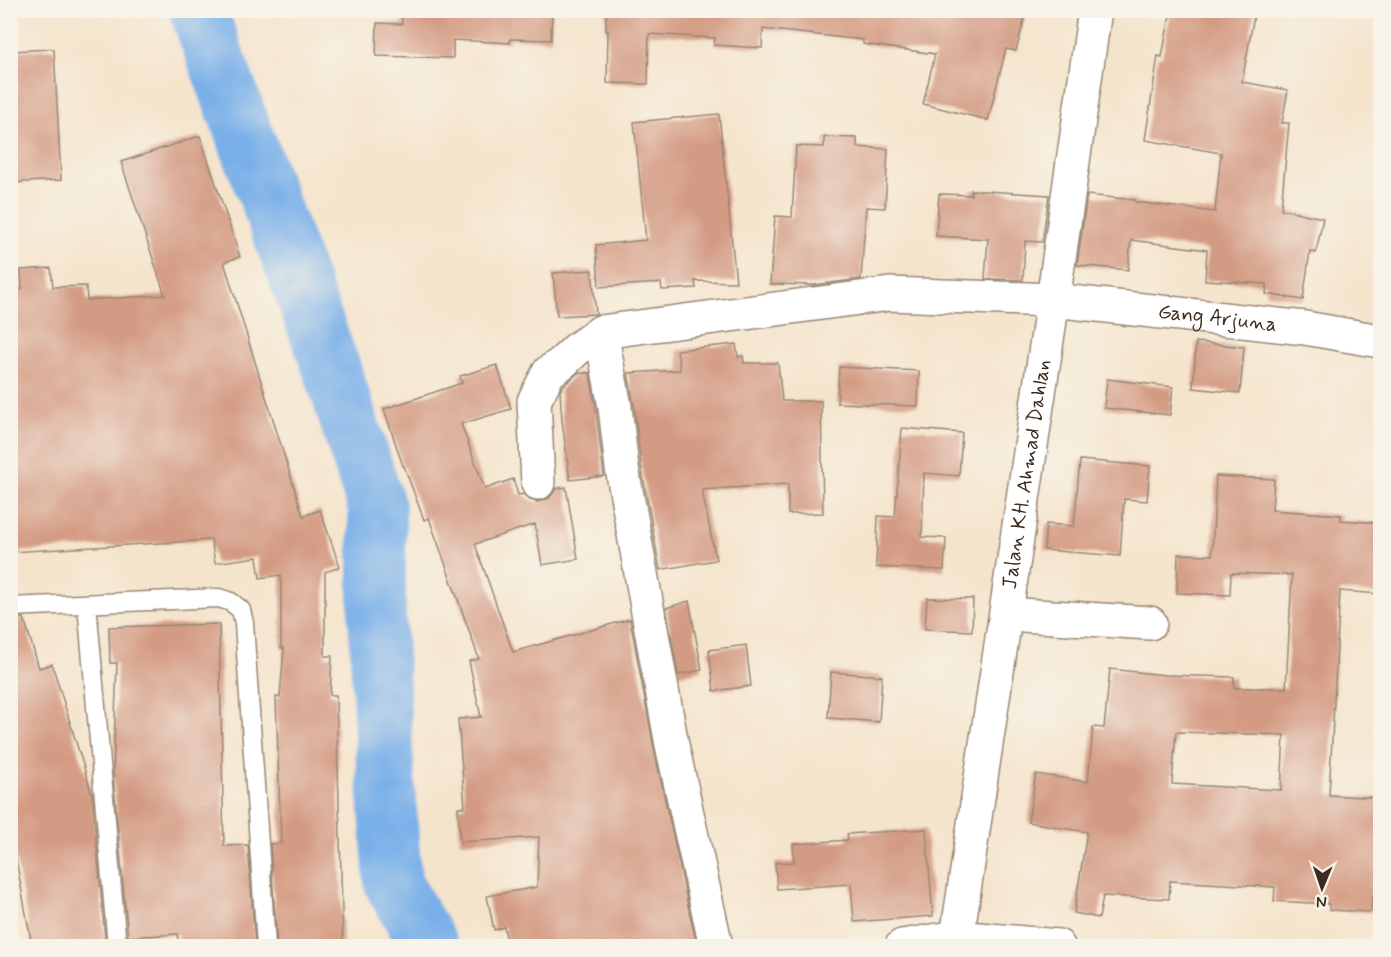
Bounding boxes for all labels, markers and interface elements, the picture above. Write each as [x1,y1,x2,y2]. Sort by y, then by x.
street label: Gang Arjuna [1157,298,1278,339]
street label: Jalan KH. Ahmad Dahlan [996,358,1058,591]
north arrow [1292,858,1352,918]
text: N [1316,891,1327,912]

